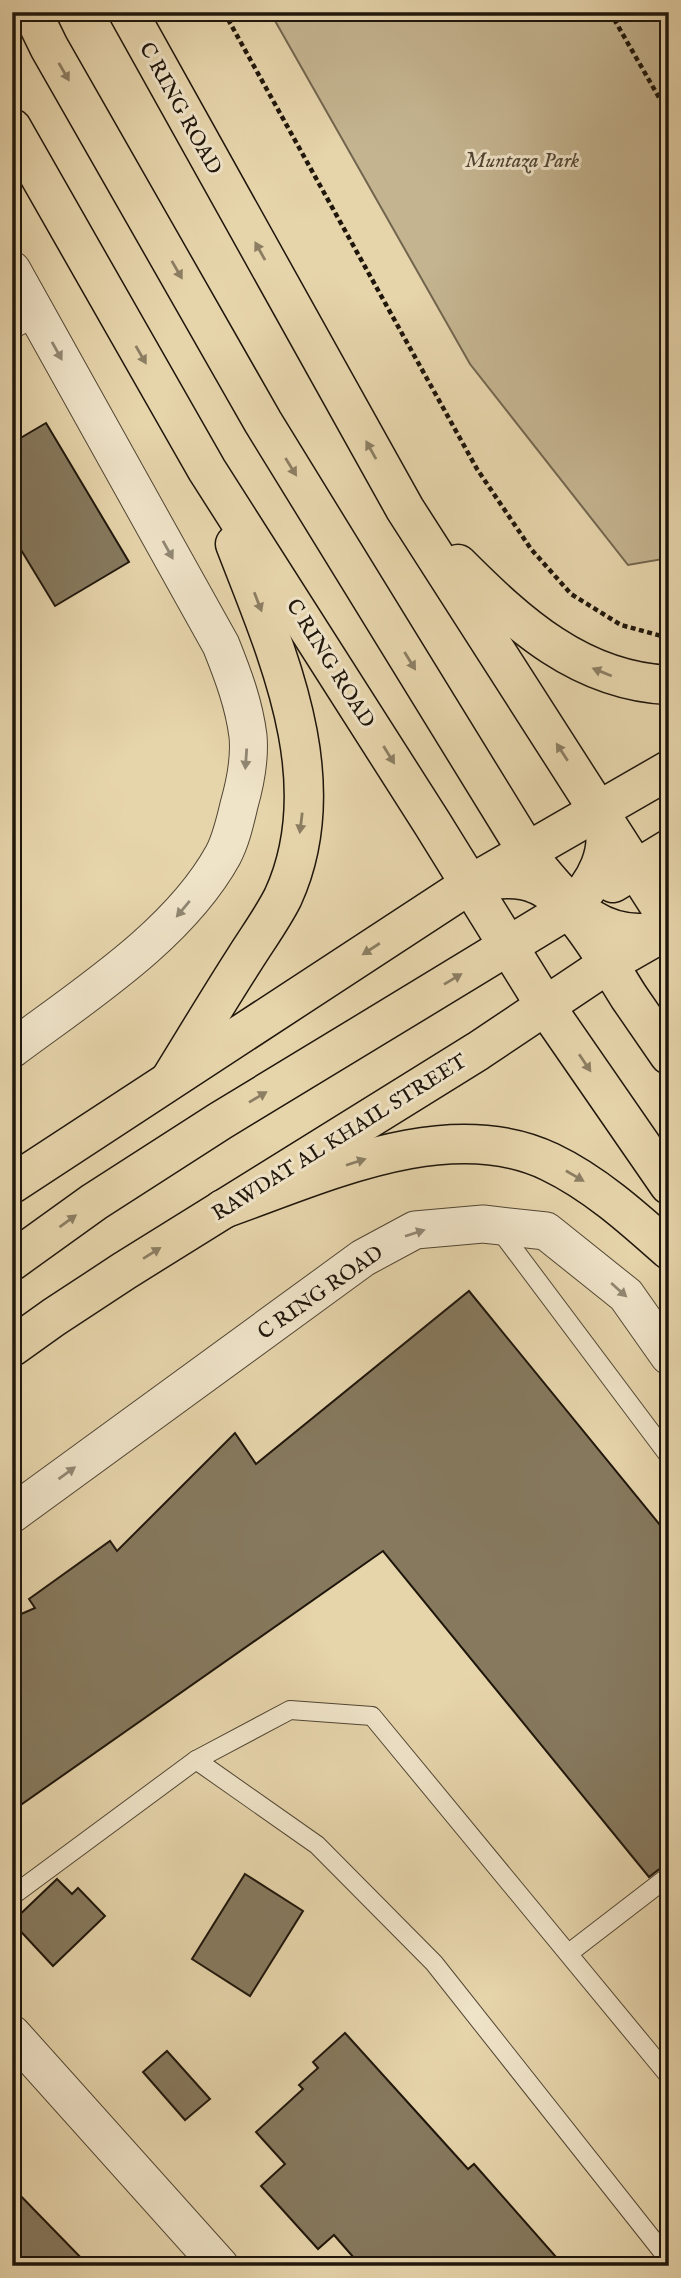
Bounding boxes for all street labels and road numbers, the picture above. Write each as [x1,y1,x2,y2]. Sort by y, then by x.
street label: C RING ROAD [132,38,227,180]
street label: C RING ROAD [279,594,380,733]
street label: RAWDAT AL KHAIL STREET [208,1048,473,1228]
street label: C RING ROAD [253,1240,389,1347]

